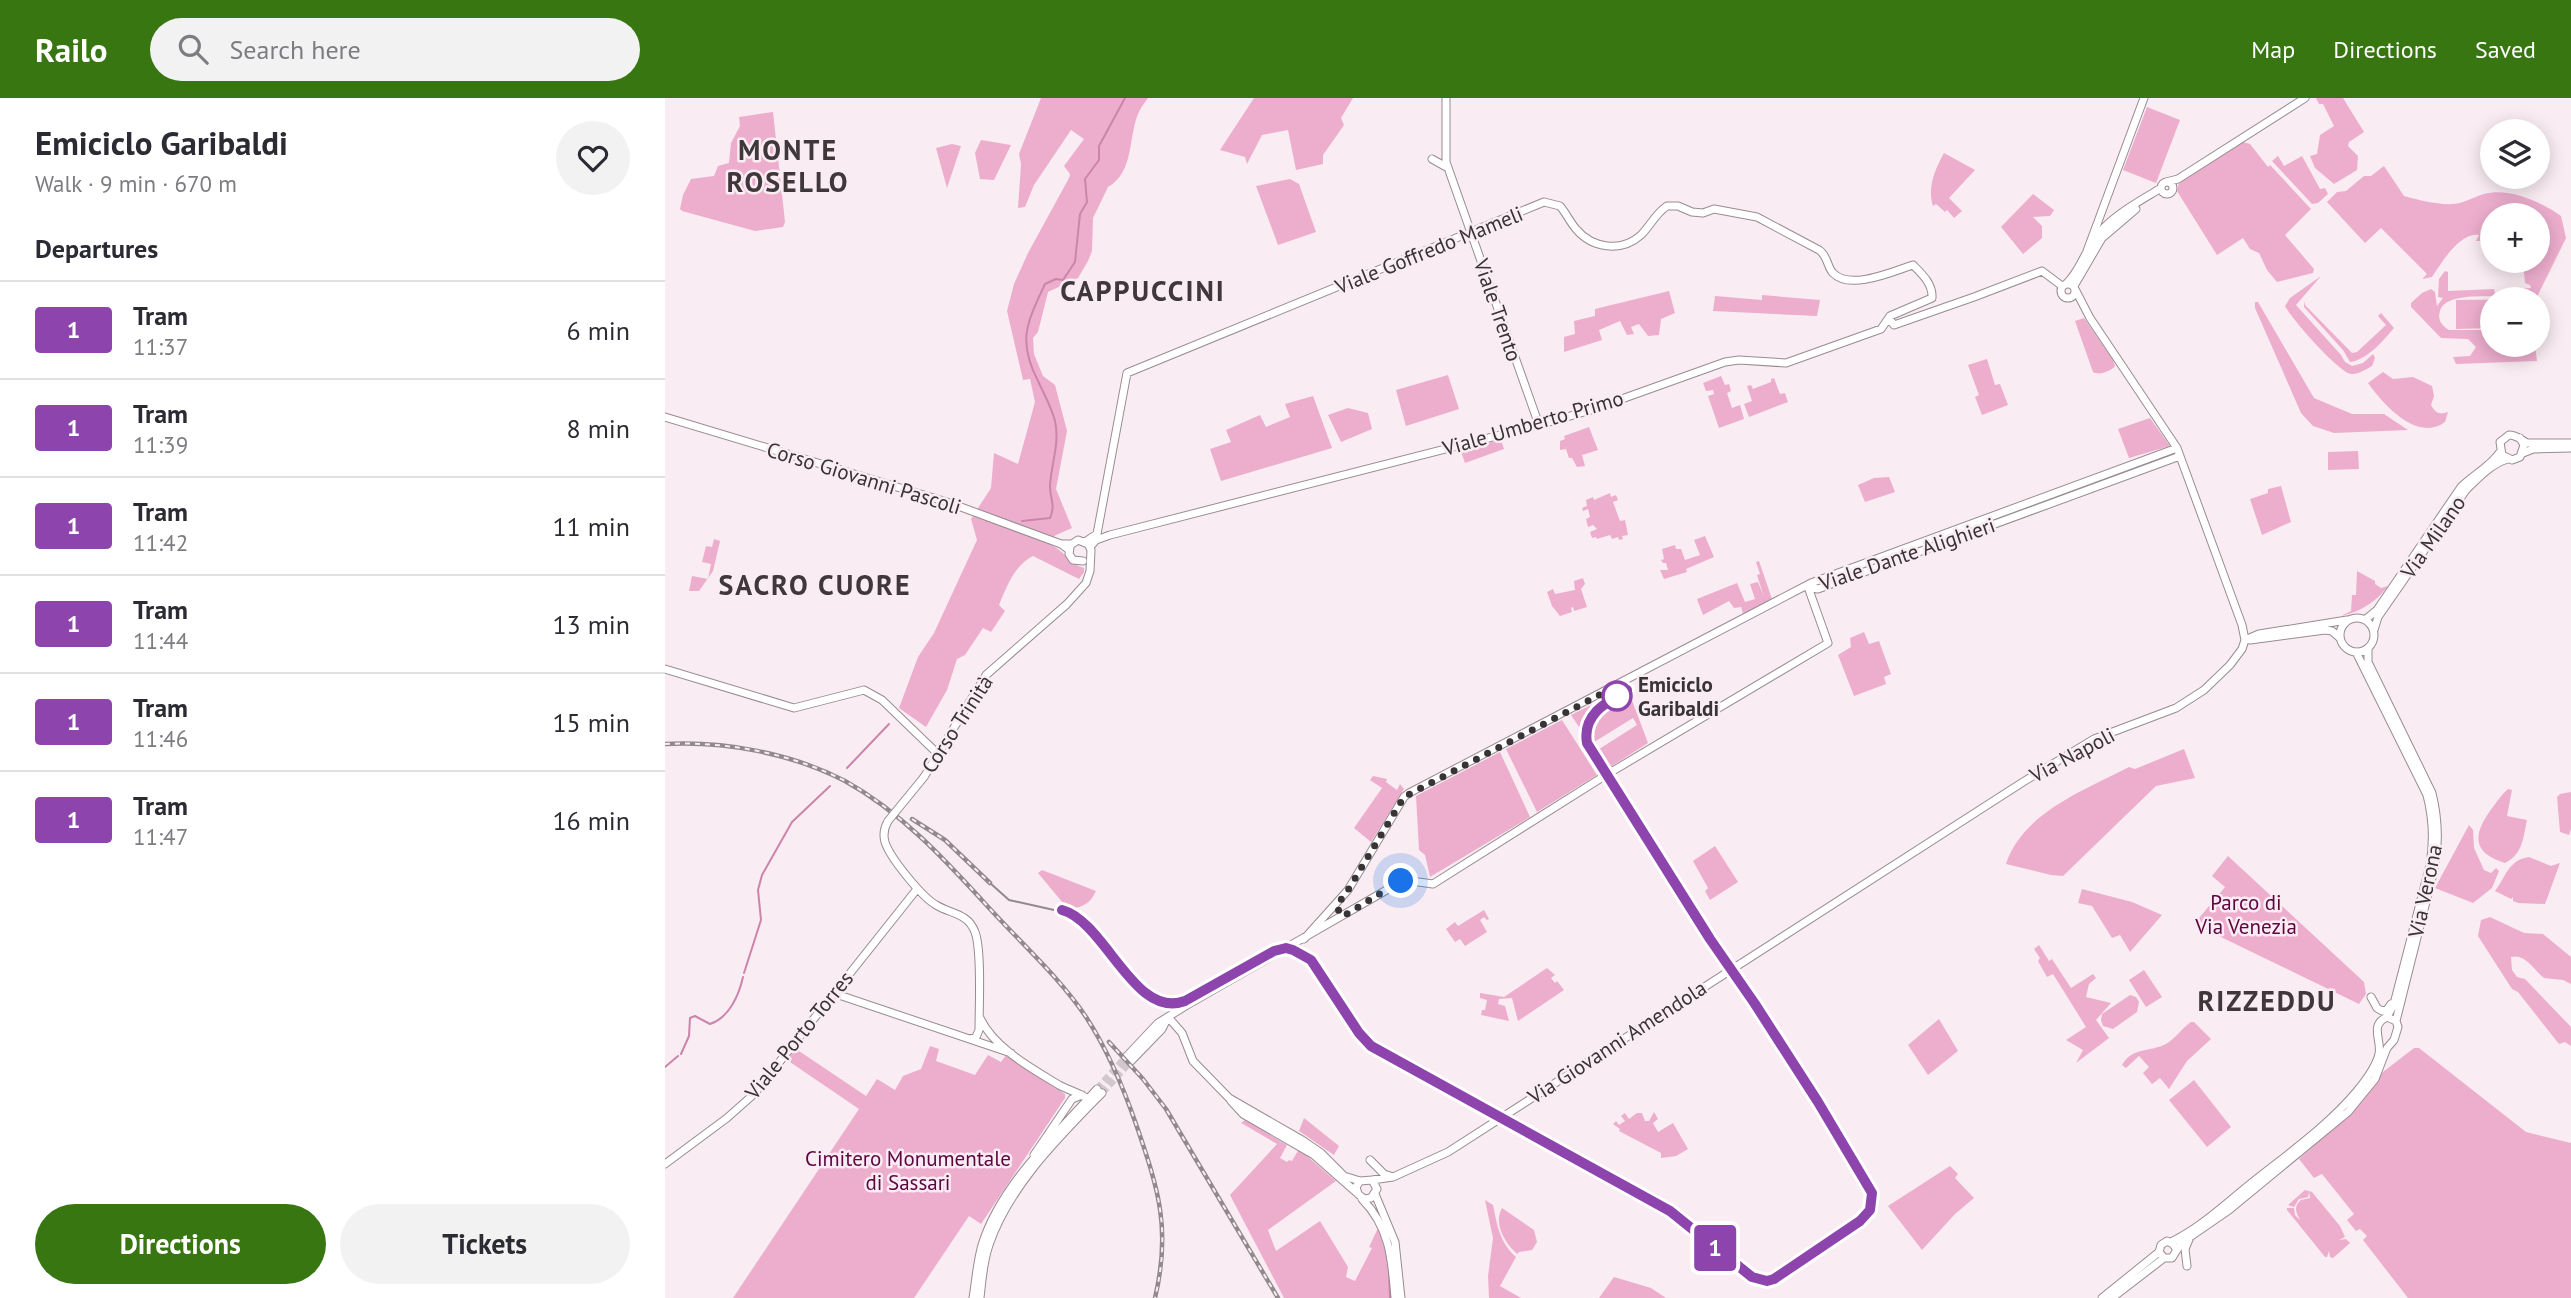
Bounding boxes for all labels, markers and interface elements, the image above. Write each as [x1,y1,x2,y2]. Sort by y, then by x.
search box [150,18,640,81]
text: Railo [35,28,108,71]
icon: search [174,30,212,68]
text: Search here [230,33,361,66]
text: Map [2251,34,2295,65]
text: Directions [2333,34,2437,65]
text: Saved [2475,34,2536,65]
map controls [2480,119,2550,357]
button: layers [2480,119,2550,189]
text: Emiciclo Garibaldi [35,121,288,164]
button: heart [556,121,630,195]
district label: MONTE ROSELLO [726,131,850,200]
text: Walk · 9 min · 670 m [35,169,237,198]
street label: Viale Goffredo Mameli [1330,200,1527,300]
button: + [2480,203,2550,273]
text: Departures [35,232,158,265]
street label: Viale Trento [1468,254,1528,365]
district label: CAPPUCCINI [1060,272,1226,309]
button: − [2480,287,2550,357]
text: Tram [133,299,188,332]
text: 1 [67,314,80,345]
text: 6 min [567,314,630,347]
text: 11:37 [133,332,188,361]
street label: Viale Umberto Primo [1439,384,1626,462]
text: Tram [133,397,188,430]
text: 1 [67,412,80,443]
text: 8 min [567,412,630,445]
text: 11:39 [133,430,188,459]
street label: Corso Giovanni Pascoli [764,436,964,520]
street label: Via Milano [2394,490,2471,585]
text: Tram [133,495,188,528]
text: 1 [67,510,80,541]
text: 11 min [552,510,630,543]
street label: Viale Dante Alighieri [1814,511,1999,597]
text: 11:42 [133,528,188,557]
district label: SACRO CUORE [718,566,912,603]
text: Tram [133,593,188,626]
text: 1 [67,608,80,639]
text: 13 min [552,608,630,641]
text: 11:44 [133,626,188,655]
street label: Corso Trinità [915,670,999,778]
place label: Emiciclo Garibaldi [1638,671,1719,722]
marker: Emiciclo Garibaldi [1602,681,1632,711]
text: Tram [133,691,188,724]
text: 1 [67,706,80,737]
text: 15 min [552,706,630,739]
street label: Via Napoli [2024,721,2119,789]
text: 11:46 [133,724,188,753]
text: Tram [133,789,188,822]
text: 1 [67,804,80,835]
text: 16 min [552,804,630,837]
text: 11:47 [133,822,188,851]
street label: Via Verona [2402,842,2448,941]
your location [1383,863,1418,898]
park label: Parco di Via Venezia [2194,889,2297,940]
street label: Viale Porto Torres [738,965,859,1105]
street label: Via Giovanni Amendola [1522,974,1711,1110]
district label: RIZZEDDU [2197,982,2337,1019]
park label: Cimitero Monumentale di Sassari [805,1145,1011,1196]
button: Directions [35,1204,326,1284]
button: Tickets [340,1204,630,1284]
line badge: 1 [1692,1225,1738,1271]
text: 1 [1708,1232,1722,1263]

